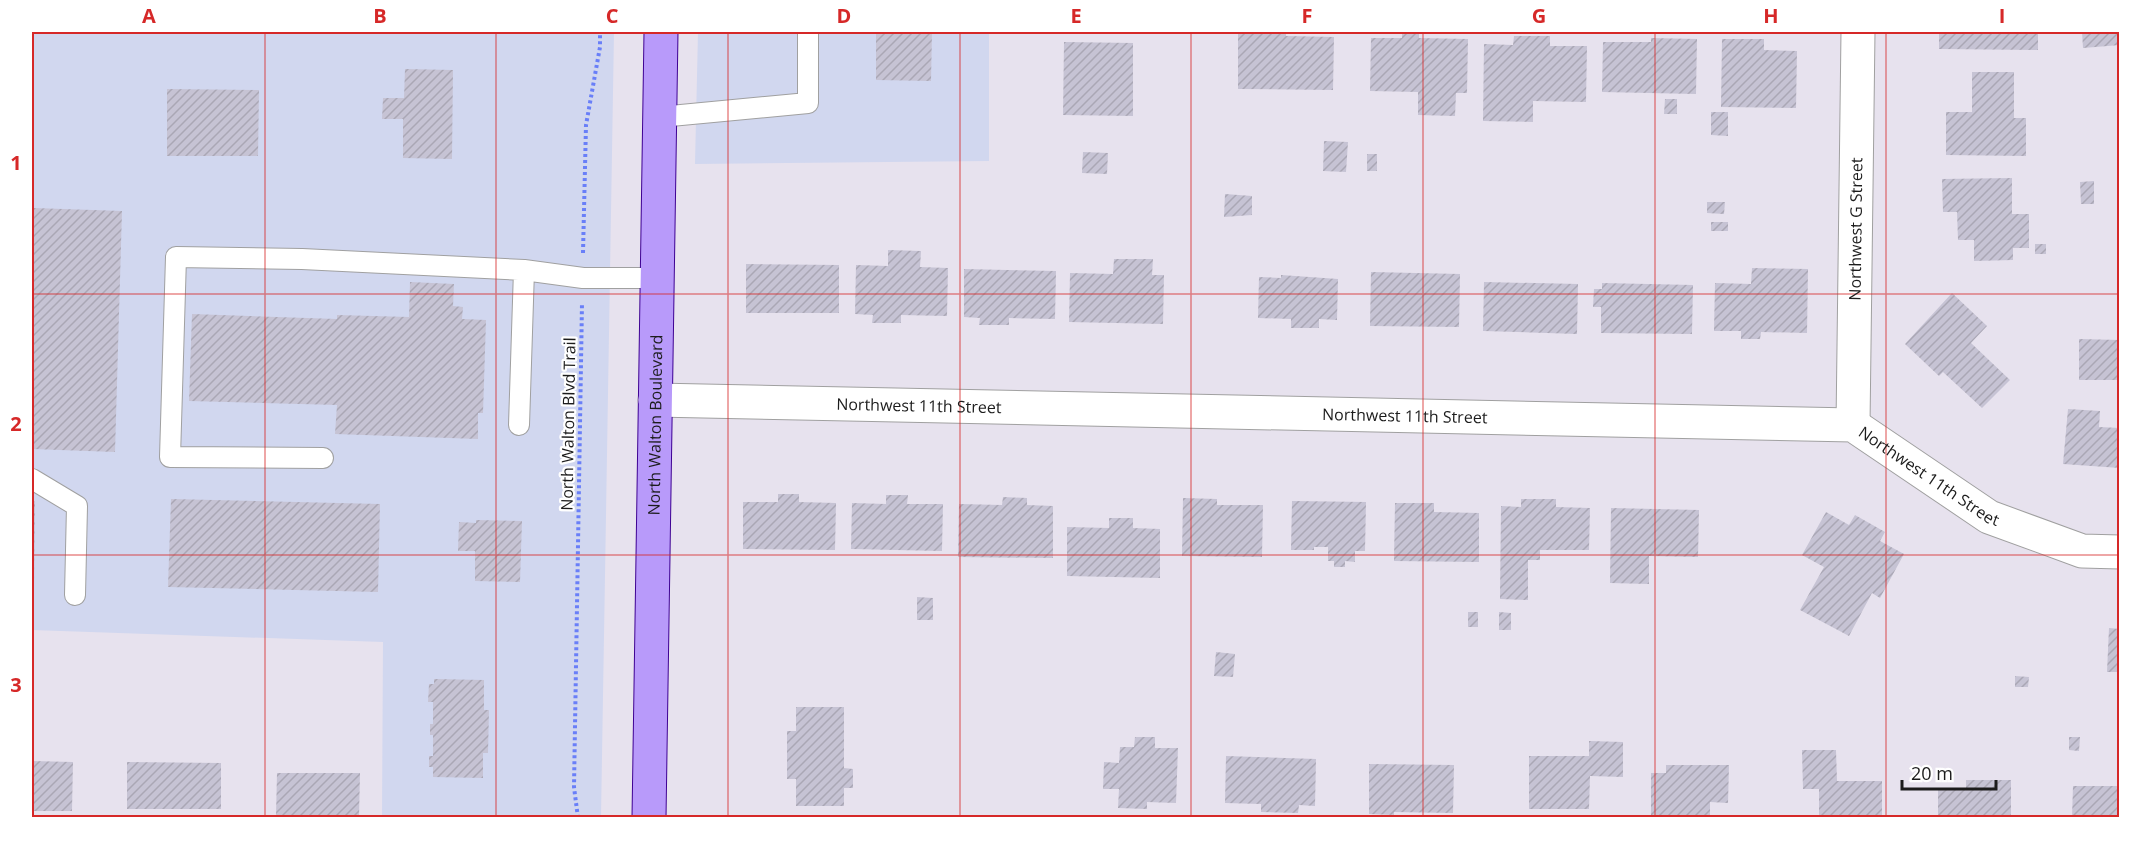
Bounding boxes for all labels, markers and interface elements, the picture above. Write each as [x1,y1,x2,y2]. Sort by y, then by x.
text: A [142,2,156,29]
text: B [373,2,387,29]
text: C [606,2,619,29]
text: D [837,2,851,29]
text: E [1070,2,1082,29]
text: F [1302,2,1312,29]
text: G [1532,2,1546,29]
text: H [1763,2,1779,29]
text: I [1999,2,2005,29]
text: 1 [10,149,22,176]
street label: Northwest G Street [1844,157,1867,301]
street label: North Walton Boulevard [643,334,667,516]
street label: North Walton Blvd Trail [555,337,581,511]
street label: Northwest 11th Street [836,393,1002,418]
street label: Northwest 11th Street [1322,403,1488,428]
text: 2 [10,410,22,437]
street label: Northwest 11th Street [1854,421,2003,531]
text: 3 [10,671,22,698]
scale bar [1902,753,1996,791]
text: 20 m [1911,761,1953,785]

